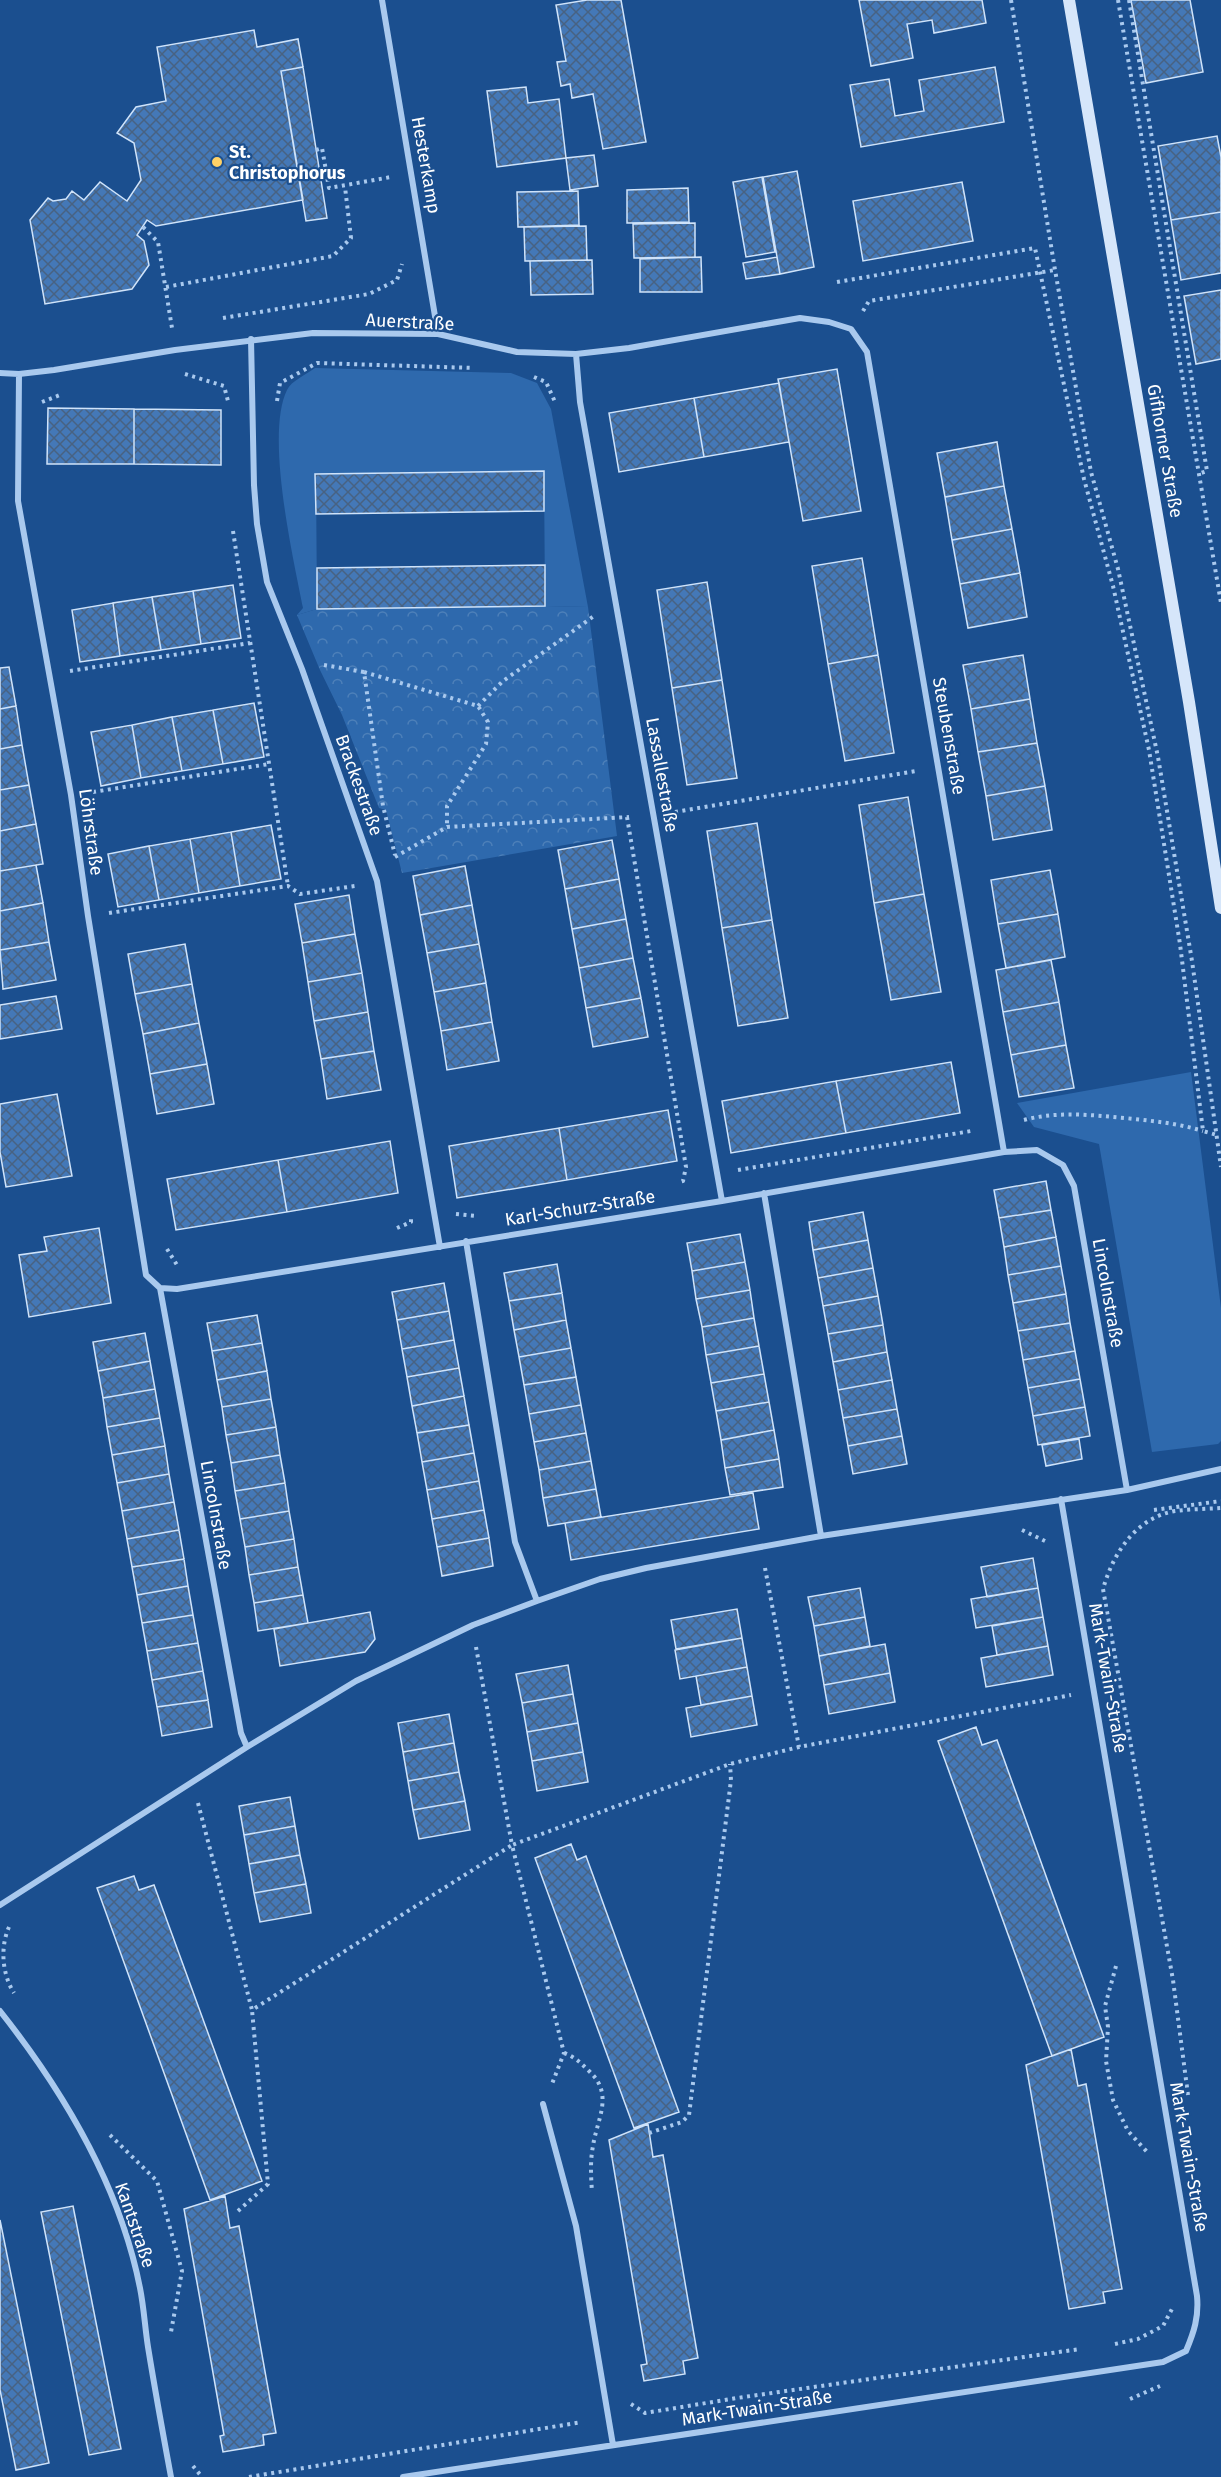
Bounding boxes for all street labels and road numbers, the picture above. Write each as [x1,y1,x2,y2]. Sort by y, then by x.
street label: Hesterkamp [407,115,445,215]
street label: Auerstraße [365,309,455,335]
street label: Gifhorner Straße [1142,382,1188,520]
street label: Steubenstraße [928,676,970,796]
street label: Lassallestraße [641,716,683,834]
street label: Brackestraße [331,731,387,839]
street label: Löhrstraße [74,787,108,877]
street label: Karl-Schurz-Straße [503,1185,657,1231]
street label: Lincolnstraße [1088,1237,1128,1349]
street label: Lincolnstraße [196,1459,236,1571]
street label: Mark-Twain-Straße [1084,1601,1132,1755]
street label: Mark-Twain-Straße [1165,2080,1213,2234]
street label: Kantstraße [110,2179,160,2271]
street label: Mark-Twain-Straße [680,2385,834,2431]

